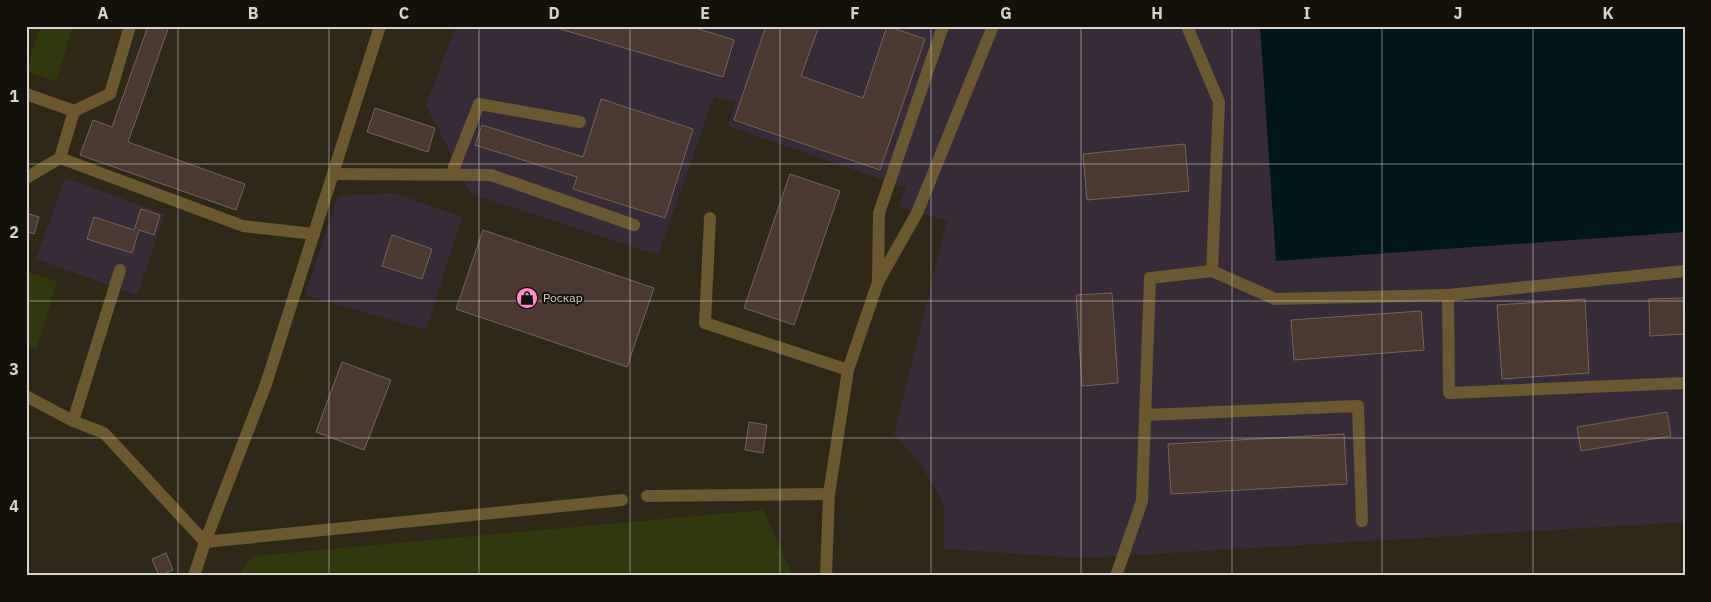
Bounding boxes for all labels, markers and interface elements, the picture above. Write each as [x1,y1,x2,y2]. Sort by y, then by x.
text: A [98,3,109,23]
text: B [248,3,259,23]
text: C [399,3,409,23]
text: D [548,3,560,23]
text: E [700,3,710,23]
text: F [850,3,860,23]
text: G [1000,3,1012,23]
text: H [1151,3,1163,23]
text: I [1304,3,1311,23]
text: J [1454,3,1462,23]
text: K [1602,3,1614,23]
text: 1 [9,86,19,106]
text: 2 [9,222,19,242]
shop icon: Роскар [515,286,539,310]
place label: Роскар [543,290,583,305]
text: 3 [9,359,19,379]
text: 4 [9,496,19,516]

